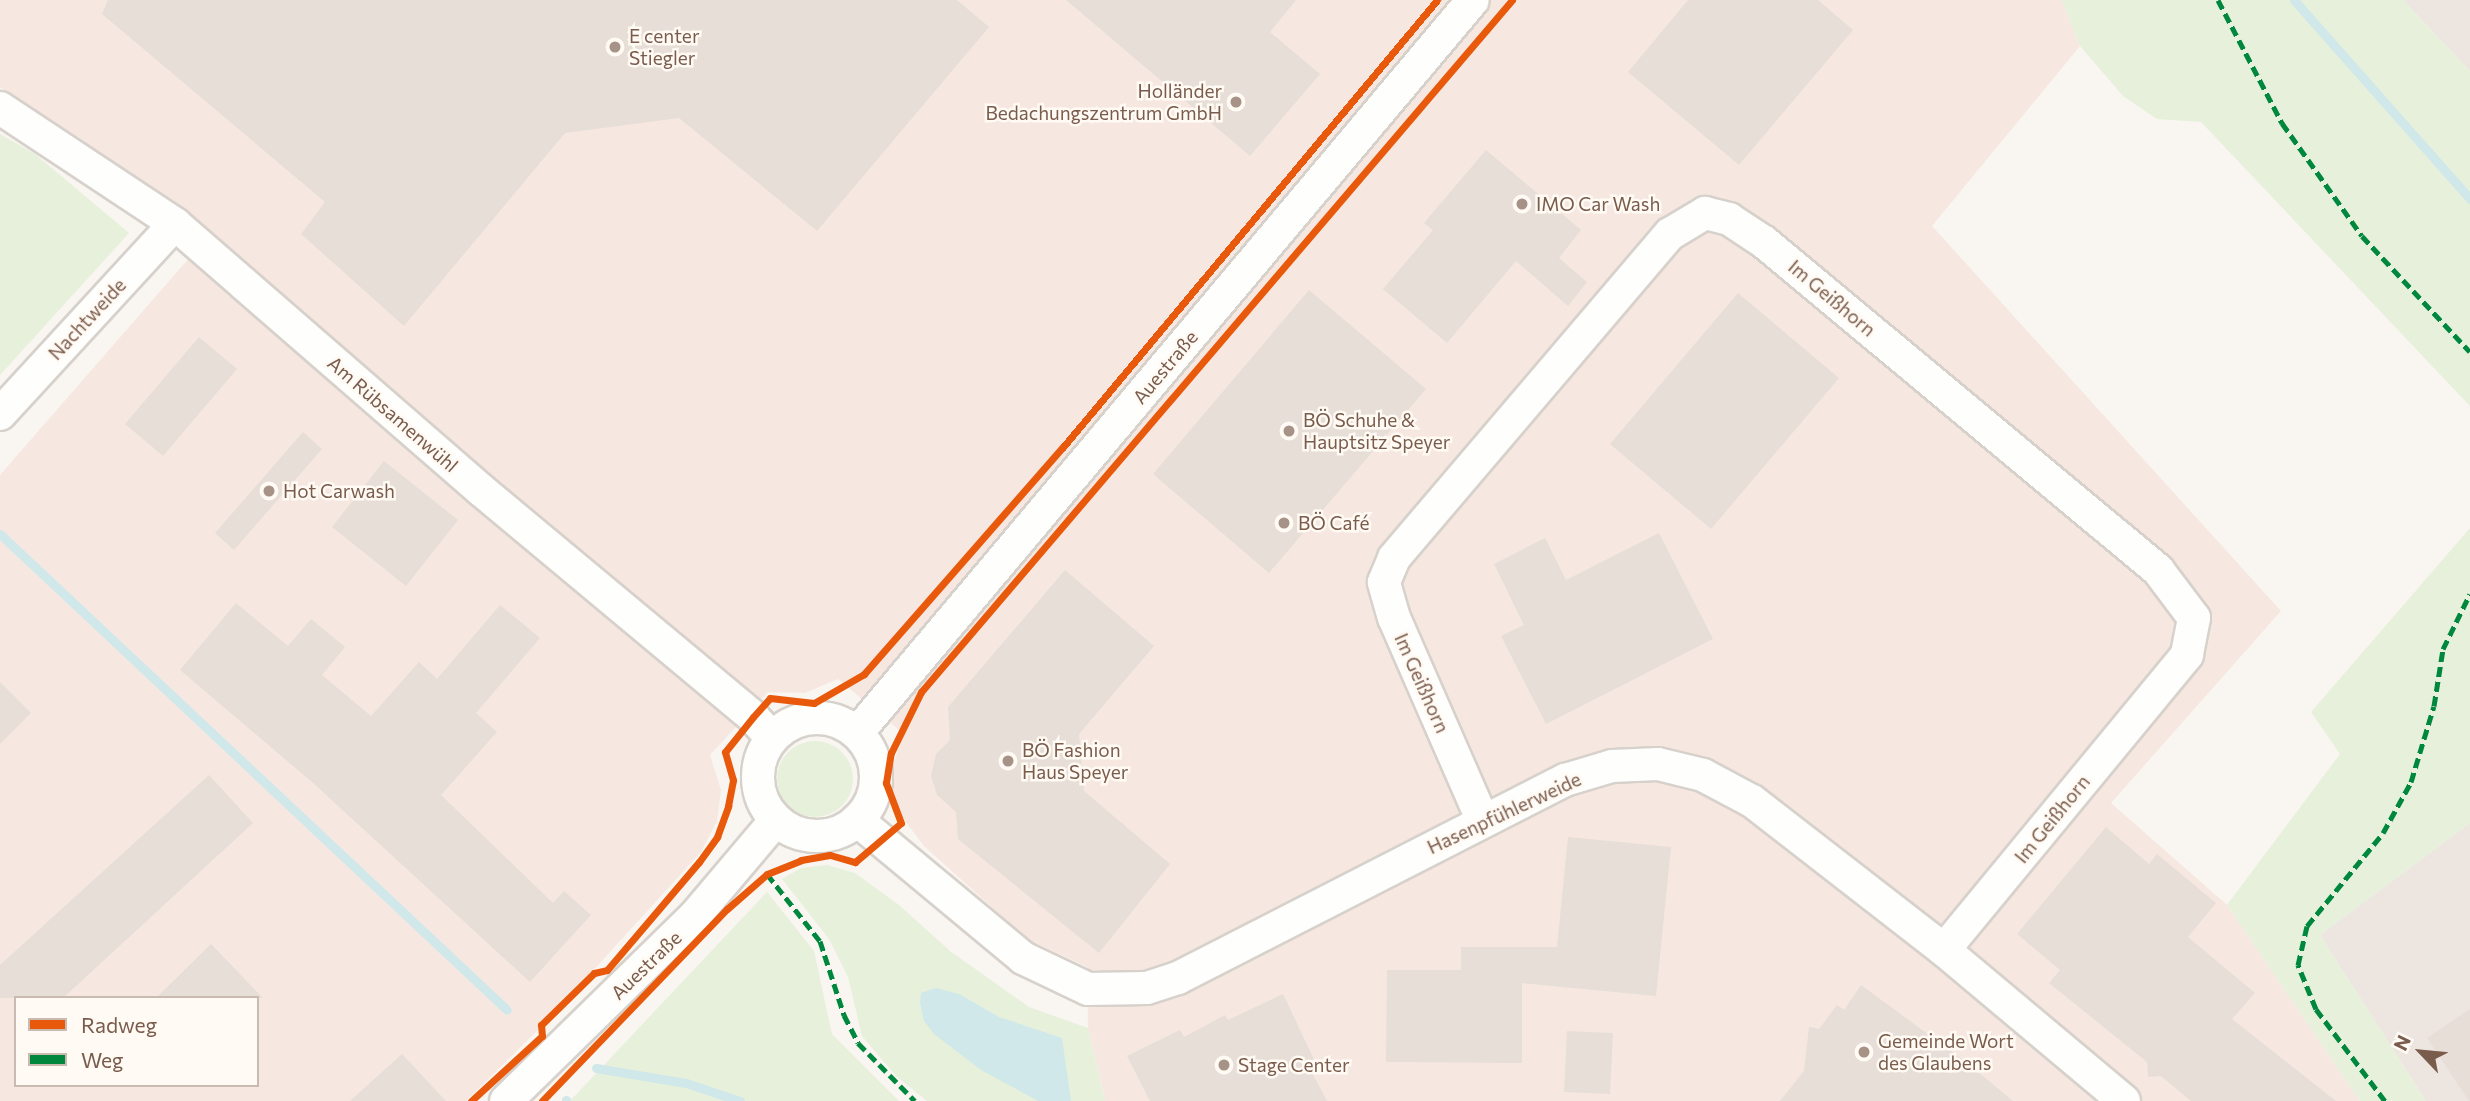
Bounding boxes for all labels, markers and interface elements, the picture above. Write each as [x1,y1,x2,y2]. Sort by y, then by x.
place label: E center Stiegler [629,25,699,69]
marker: E center Stiegler [607,39,623,55]
place label: Holländer Bedachungszentrum GmbH [986,80,1222,124]
marker: Holländer Bedachungszentrum GmbH [1228,94,1244,110]
place label: IMO Car Wash [1536,193,1660,215]
marker: IMO Car Wash [1514,196,1530,212]
street label: Im Geißhorn [1784,255,1880,341]
street label: Nachtweide [44,274,130,364]
street label: Auestraße [1128,326,1202,408]
street label: Am Rübsamenwühl [323,351,463,477]
place label: BÖ Schuhe & Hauptsitz Speyer [1303,409,1450,453]
marker: BÖ Schuhe & Hauptsitz Speyer [1281,423,1297,439]
place label: Hot Carwash [283,480,395,502]
marker: Hot Carwash [261,483,277,499]
place label: BÖ Café [1298,512,1369,534]
marker: BÖ Café [1276,515,1292,531]
street label: Im Geißhorn [1390,630,1454,736]
place label: BÖ Fashion Haus Speyer [1022,739,1128,783]
marker: BÖ Fashion Haus Speyer [1000,753,1016,769]
street label: Hasenpfühlerweide [1423,767,1585,859]
street label: Im Geißhorn [2010,770,2094,868]
street label: Auestraße [606,926,686,1004]
legend [14,996,259,1087]
text: Radweg [81,1012,157,1037]
north arrow [2386,1017,2456,1087]
place label: Gemeinde Wort des Glaubens [1878,1030,2014,1074]
text: N [2388,1031,2415,1054]
marker: Gemeinde Wort des Glaubens [1856,1044,1872,1060]
text: Weg [81,1047,123,1072]
place label: Stage Center [1238,1054,1350,1076]
marker: Stage Center [1216,1057,1232,1073]

